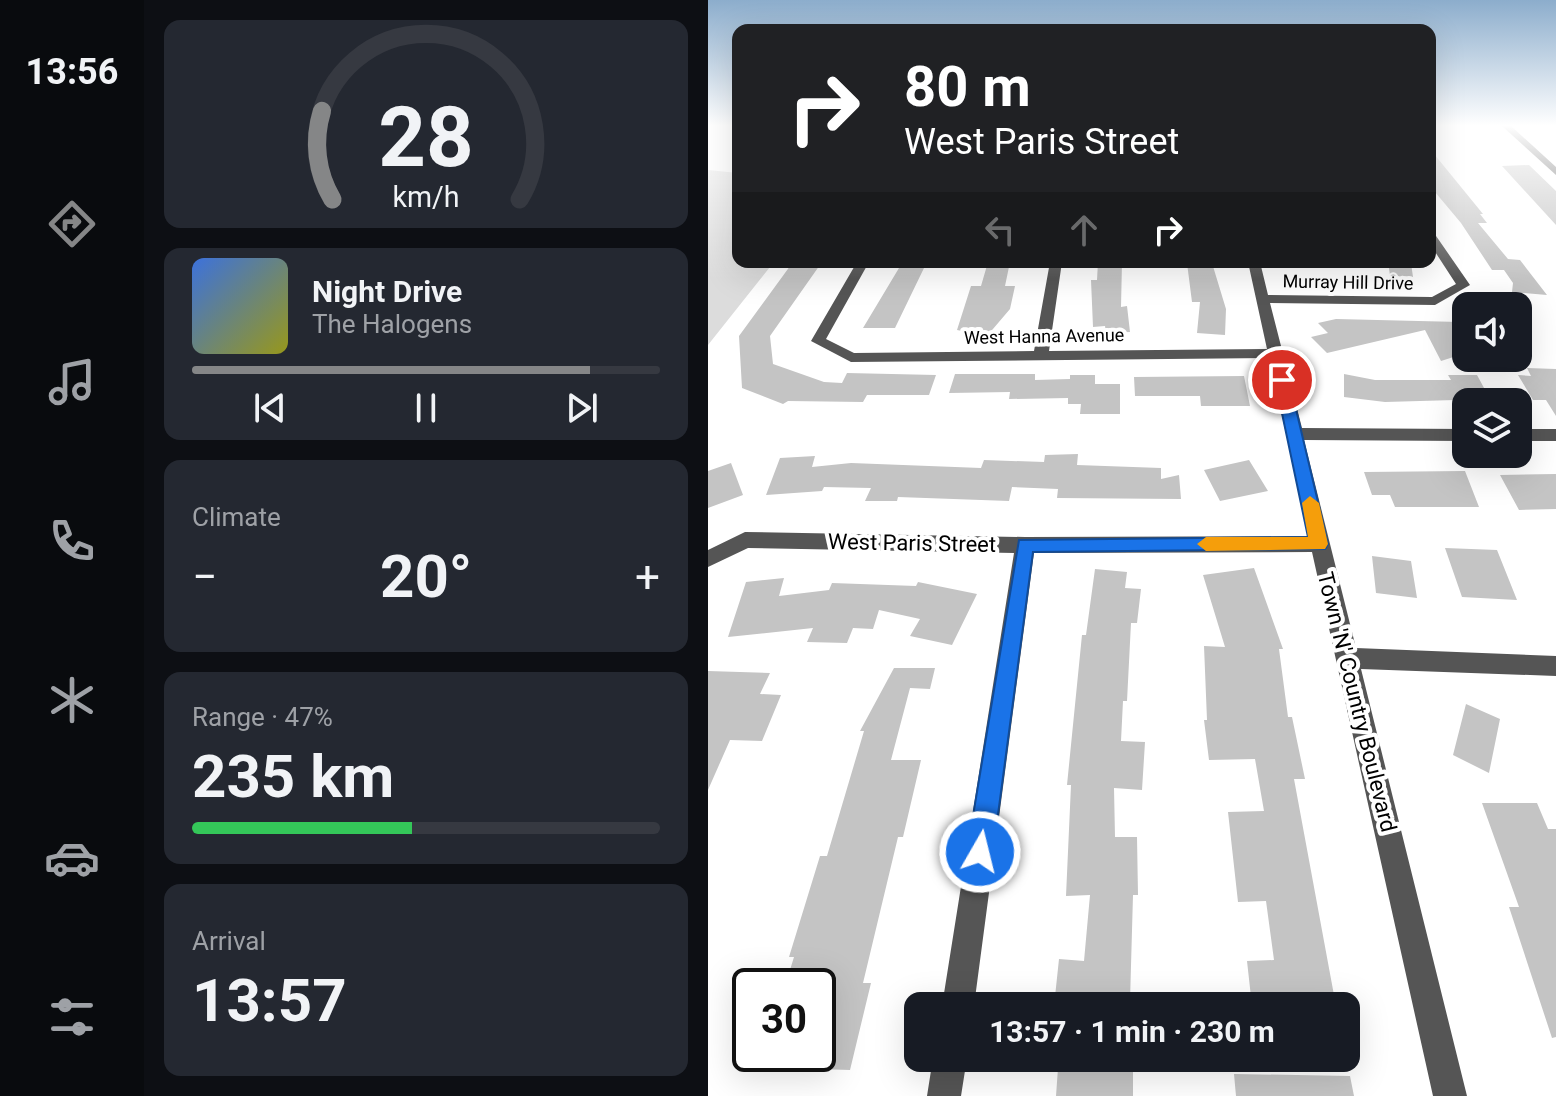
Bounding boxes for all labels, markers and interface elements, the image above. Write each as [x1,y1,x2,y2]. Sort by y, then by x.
text: 13:56 [26,51,118,93]
text: 80 m [904,54,1031,120]
icon: right [772,56,876,160]
text: 28 [378,89,474,186]
text: West Paris Street [904,121,1179,163]
text: km/h [392,180,460,214]
icon: directions [44,196,100,252]
icon: left [978,208,1022,252]
icon: ahead [1062,208,1106,252]
icon: right [1146,208,1190,252]
street label: Murray Hill Drive [1282,270,1414,294]
text: Night Drive [312,274,462,309]
map controls [1452,292,1532,468]
button: sound [1452,292,1532,372]
text: The Halogens [312,309,472,339]
street label: West Hanna Avenue [964,324,1124,348]
pin [1248,346,1316,414]
icon: music [44,354,100,410]
icon: arrive [1260,358,1304,402]
icon: previous [248,386,292,430]
icon: pause [404,386,448,430]
icon: next [560,386,604,430]
button: layers [1452,388,1532,468]
text: Climate [192,502,281,532]
icon: phone [44,513,100,569]
street label: West Paris Street [828,529,996,557]
text: 20° [380,541,472,612]
text: − [192,551,217,603]
text: + [635,551,660,603]
street label: Town 'N' Country Boulevard [1313,570,1401,834]
icon: climate [44,672,100,728]
text: Range · 47% [192,702,333,732]
text: 235 km [192,741,394,812]
position arrow [938,810,1022,894]
icon: car [44,830,100,886]
text: Arrival [192,926,266,956]
text: 13:57 [192,965,347,1036]
speed limit sign: 30 [732,968,836,1072]
icon: filters [44,989,100,1045]
text: 13:57 · 1 min · 230 m [989,1014,1275,1049]

